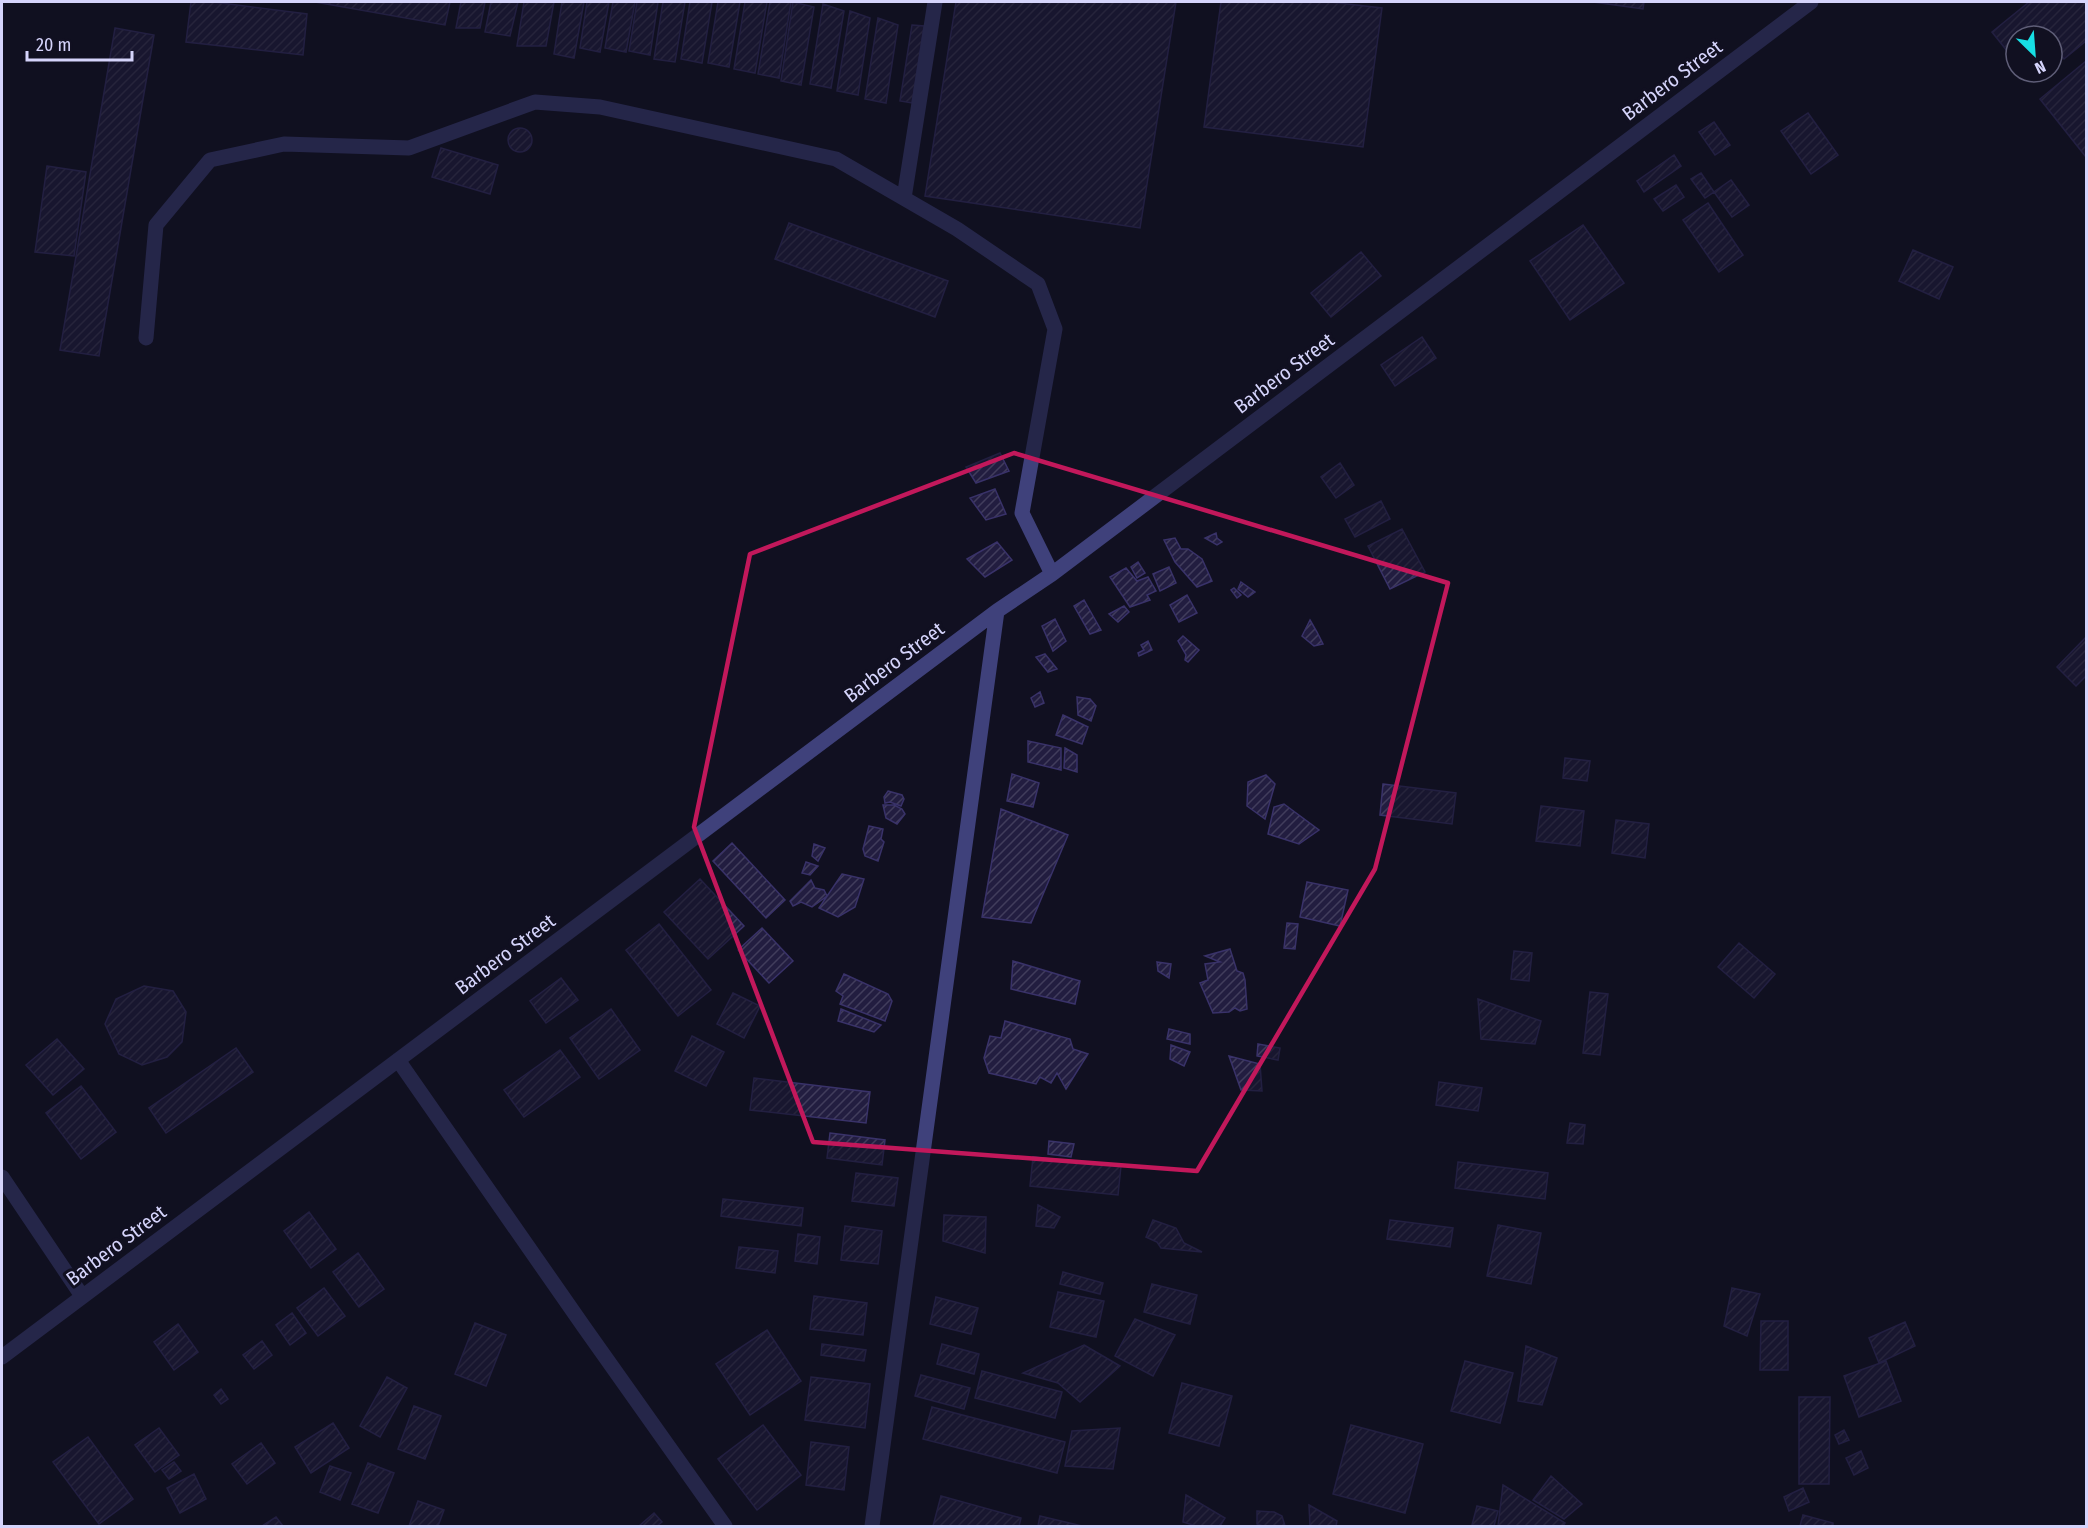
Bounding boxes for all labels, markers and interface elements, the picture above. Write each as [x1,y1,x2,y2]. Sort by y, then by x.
scale bar [27,24,132,62]
north arrow [2004,24,2064,84]
text: 20 m [36,34,71,56]
street label: Barbero Street [1617,34,1727,125]
text: N [2032,57,2048,78]
street label: Barbero Street [1229,327,1339,418]
street label: Barbero Street [839,616,949,707]
street label: Barbero Street [450,908,560,999]
street label: Barbero Street [61,1199,171,1290]

